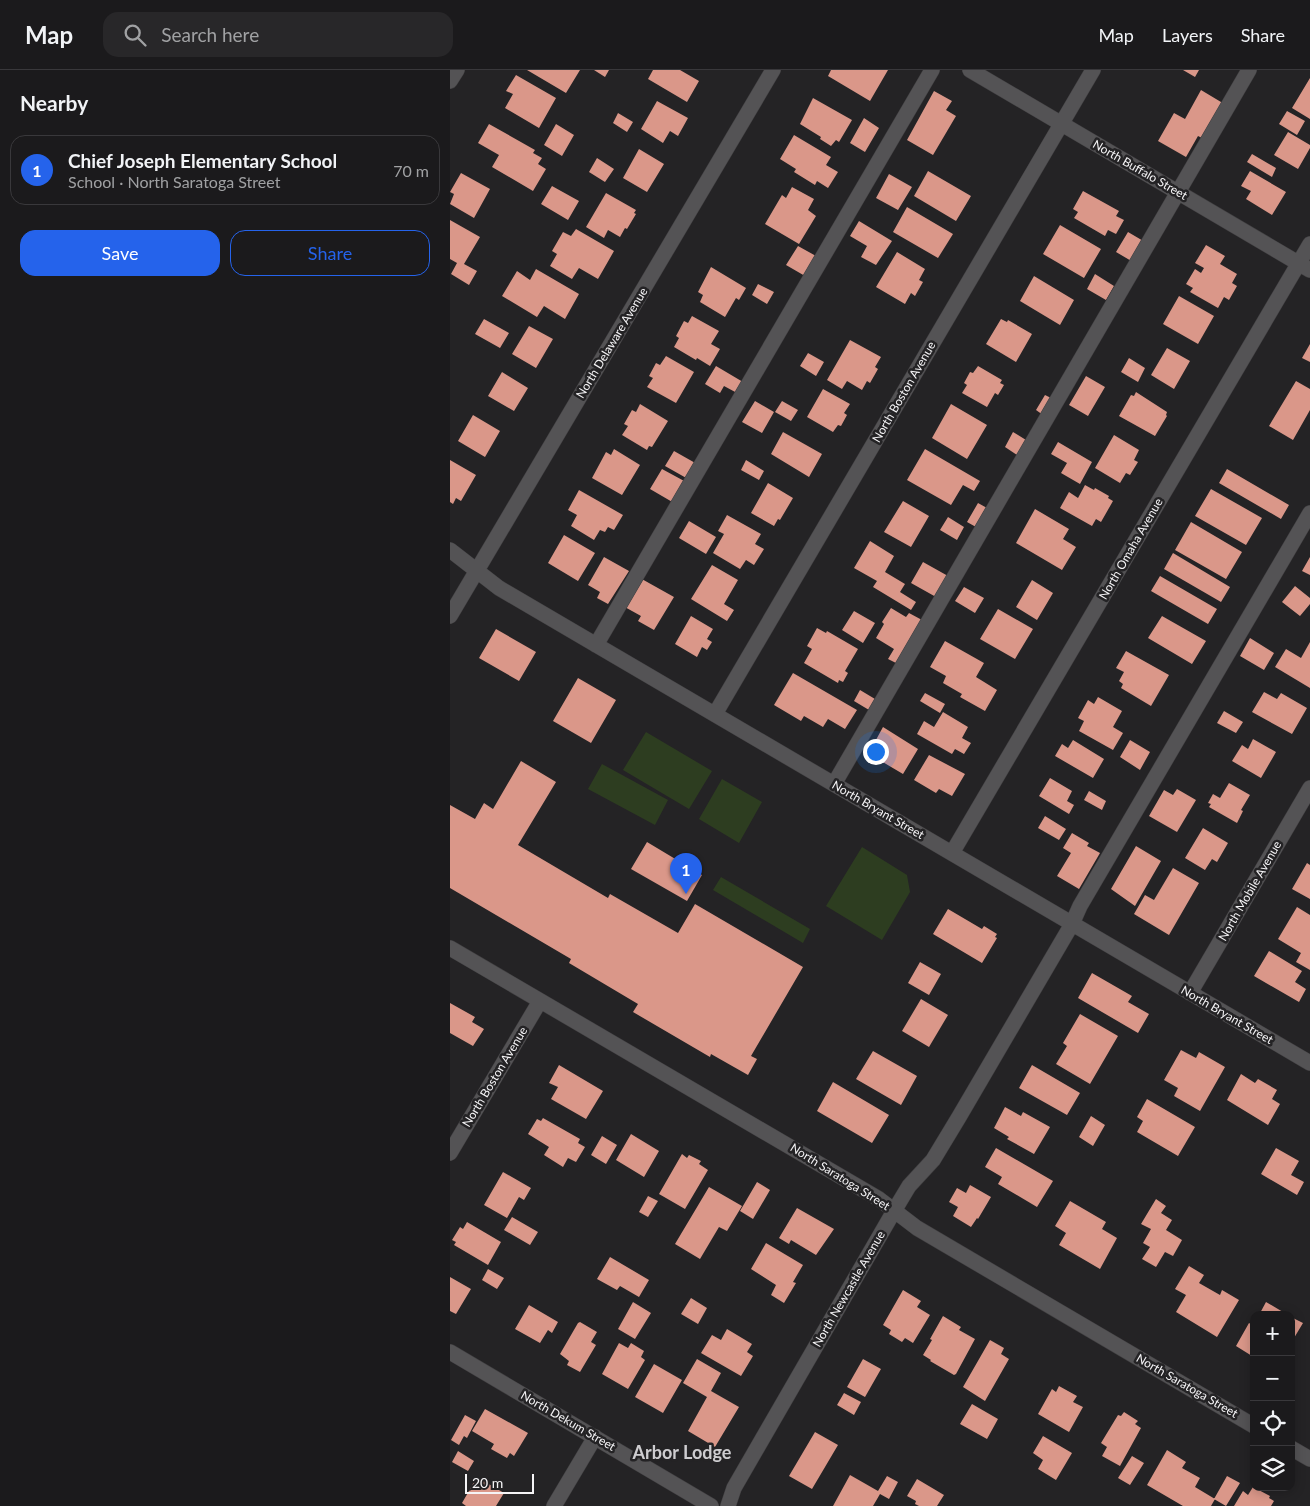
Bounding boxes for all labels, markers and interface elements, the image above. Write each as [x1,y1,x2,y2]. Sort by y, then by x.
search box [103,12,453,57]
text: Map [25,20,73,49]
icon: search [121,21,149,49]
text: Search here [161,23,259,46]
text: Map [1098,24,1134,46]
text: Layers [1162,24,1213,46]
text: Share [1241,24,1285,46]
text: Nearby [20,90,88,115]
street label: North Buffalo Street [1090,136,1191,203]
text: Chief Joseph Elementary School [68,149,337,172]
text: 1 [32,161,42,180]
text: 70 m [393,161,429,180]
text: School · North Saratoga Street [68,172,280,191]
button: Save [20,230,220,276]
button: Share [230,230,430,276]
street label: North Delaware Avenue [573,285,651,401]
street label: North Boston Avenue [869,339,939,445]
street label: North Omaha Avenue [1095,495,1166,602]
your location [863,739,889,765]
street label: North Bryant Street [830,777,928,842]
street label: North Mobile Avenue [1215,838,1284,943]
pin: 1 [670,853,702,894]
street label: North Bryant Street [1179,982,1277,1047]
street label: North Boston Avenue [459,1024,530,1129]
street label: North Saratoga Street [788,1140,893,1214]
street label: North Newcastle Avenue [809,1228,888,1349]
map controls [1250,1311,1295,1491]
button: + [1250,1311,1295,1356]
street label: North Saratoga Street [1134,1350,1241,1421]
button: − [1250,1356,1295,1401]
street label: North Dekum Street [518,1387,619,1454]
button: locate [1250,1401,1295,1446]
district label: Arbor Lodge [632,1441,732,1463]
button: layers [1250,1446,1295,1491]
scale bar [465,1471,534,1494]
text: 20 m [472,1474,503,1491]

